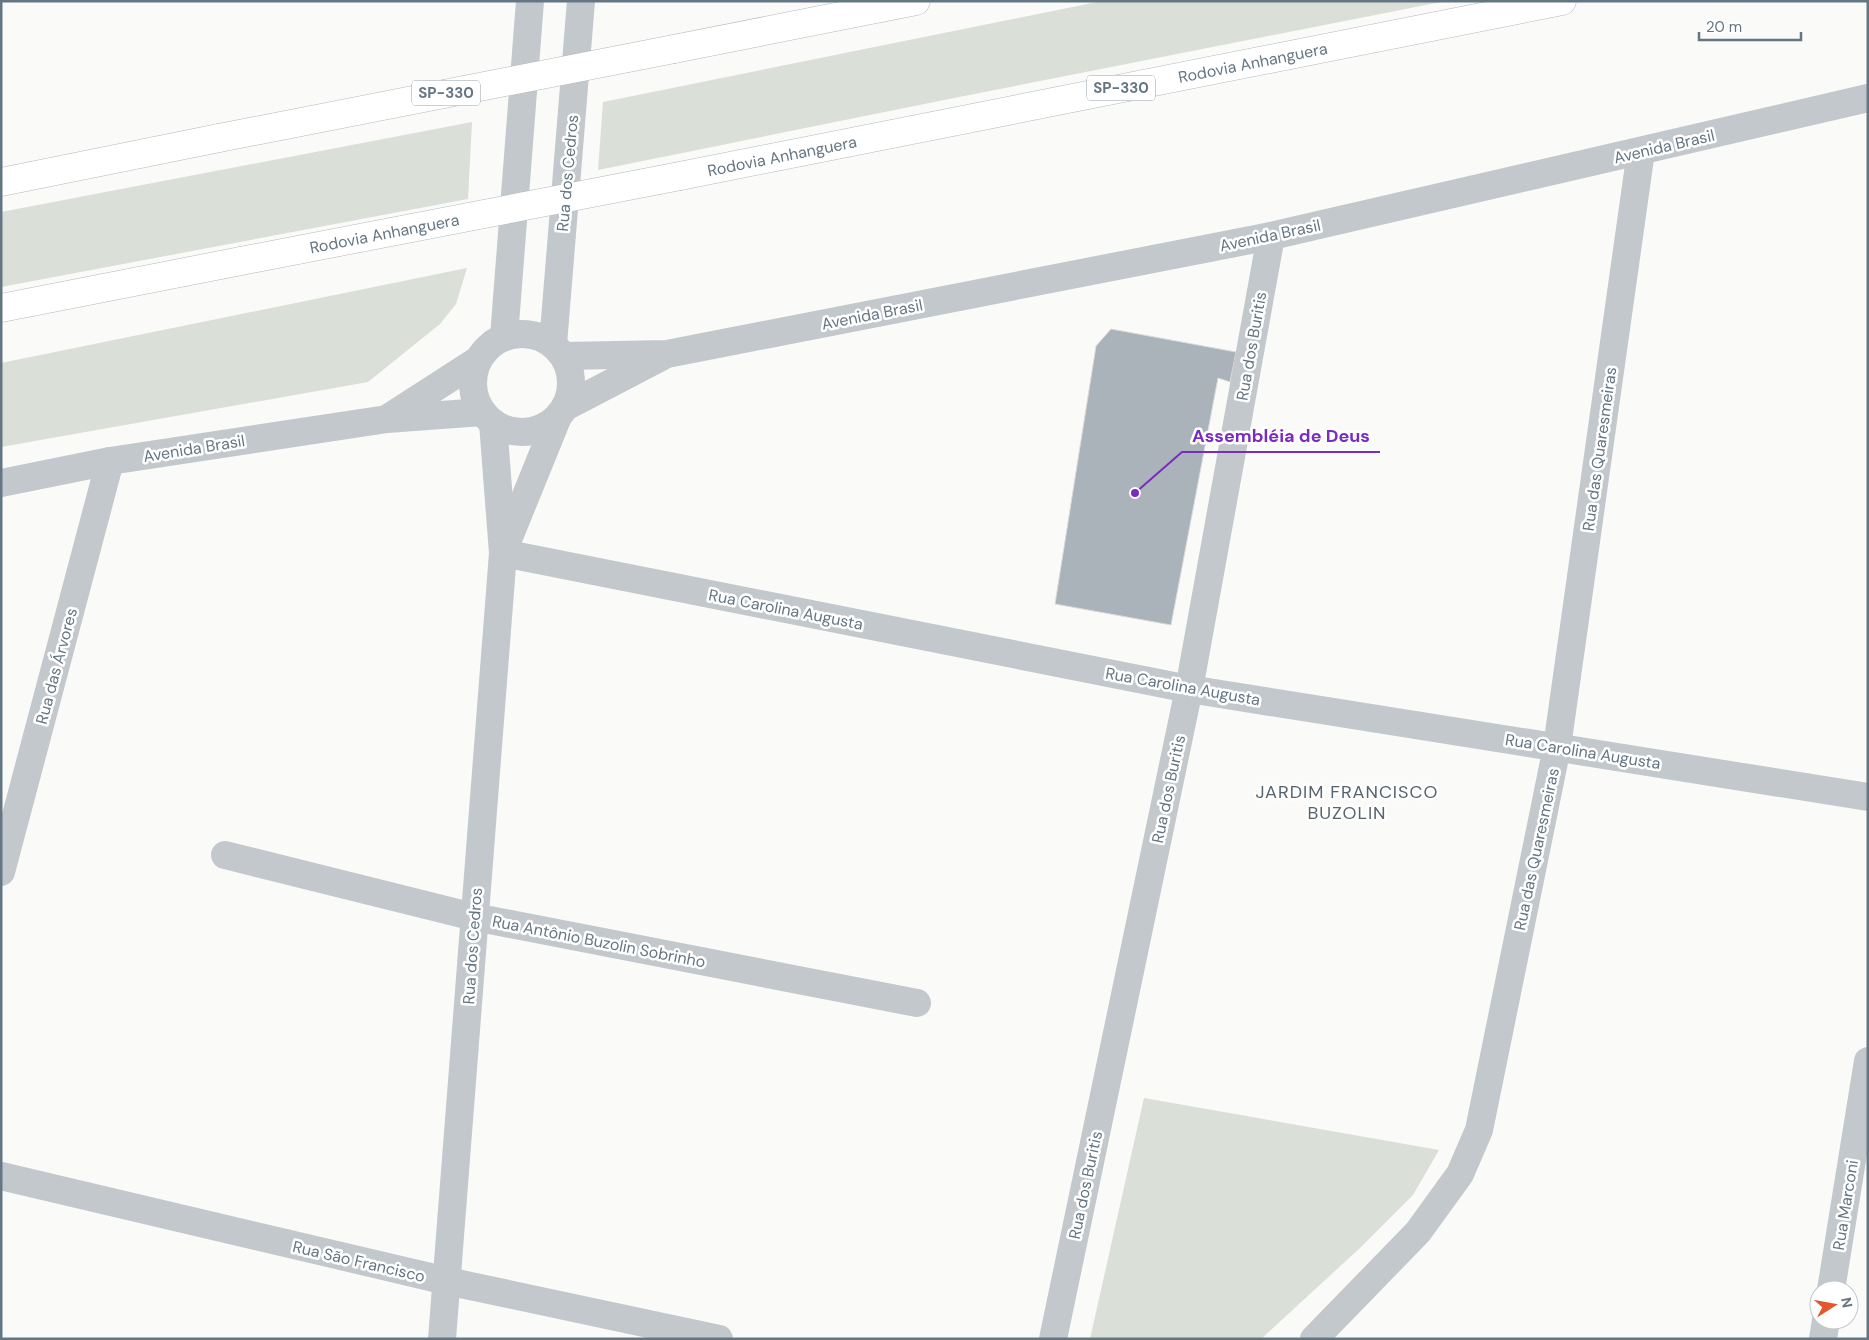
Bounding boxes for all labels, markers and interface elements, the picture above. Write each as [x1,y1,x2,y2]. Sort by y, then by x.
scale bar [1699,10,1802,42]
text: 20 m [1706,17,1742,37]
street label: Rodovia Anhanguera [1176,38,1329,88]
road number: SP-330 [1087,76,1155,100]
road number: SP-330 [412,80,480,106]
street label: Rua dos Cedros [552,114,583,232]
street label: Avenida Brasil [1612,125,1716,168]
street label: Rodovia Anhanguera [706,131,859,181]
street label: Rodovia Anhanguera [308,209,461,258]
street label: Avenida Brasil [1218,215,1322,256]
street label: Rua dos Buritis [1232,290,1271,402]
street label: Avenida Brasil [820,294,924,335]
street label: Rua das Quaresmeiras [1578,366,1621,532]
callout: Assembléia de Deus [1182,419,1380,452]
text: Assembléia de Deus [1192,424,1370,448]
street label: Avenida Brasil [142,430,246,467]
street label: Rua Carolina Augusta [707,584,865,635]
street label: Rua das Árvores [31,606,82,727]
street label: Rua Carolina Augusta [1104,663,1262,710]
street label: Rua Carolina Augusta [1504,729,1662,774]
street label: Rua dos Buritis [1147,733,1190,845]
street label: Rua das Quaresmeiras [1509,766,1564,932]
district label: JARDIM FRANCISCO BUZOLIN [1256,780,1438,825]
street label: Rua dos Cedros [458,887,487,1005]
street label: Rua Antônio Buzolin Sobrinho [491,911,707,972]
street label: Rua dos Buritis [1064,1129,1107,1241]
street label: Rua Marconi [1828,1158,1863,1252]
street label: Rua São Francisco [291,1236,427,1287]
north arrow [1809,1280,1859,1330]
text: N [1837,1296,1857,1309]

